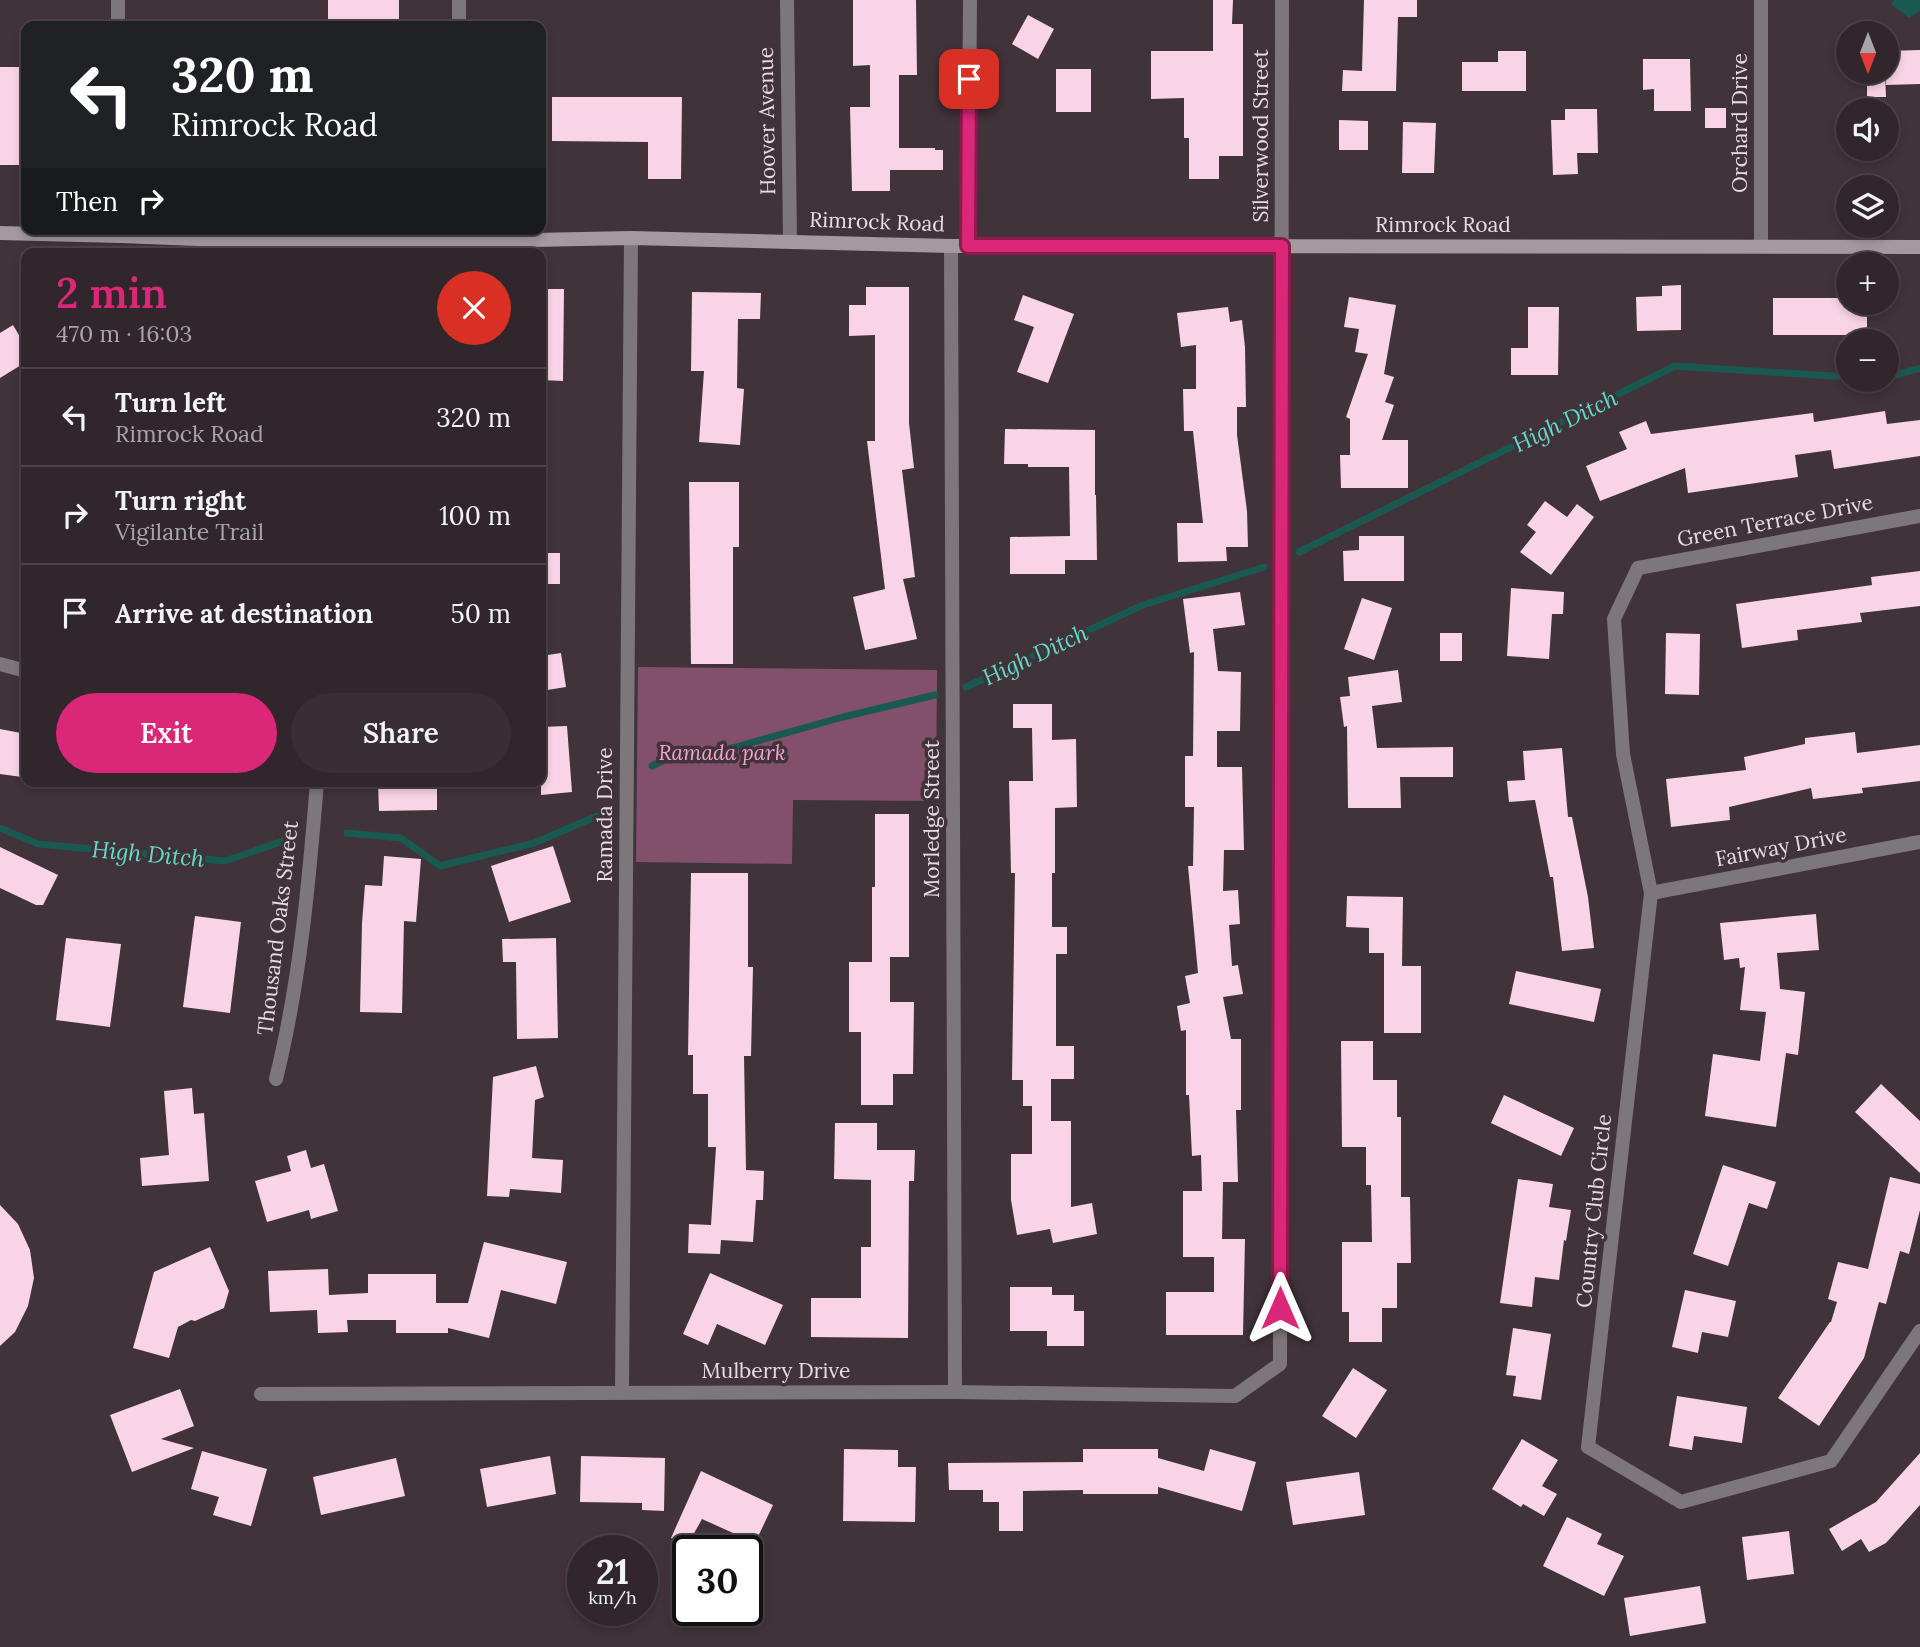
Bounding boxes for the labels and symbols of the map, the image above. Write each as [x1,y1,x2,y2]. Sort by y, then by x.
north arrow [1836,21,1899,84]
street label: Hoover Avenue [752,47,781,195]
pin [939,49,999,109]
street label: Silverwood Street [1247,49,1274,223]
street label: Orchard Drive [1726,53,1753,193]
street label: Rimrock Road [809,206,945,237]
street label: Rimrock Road [1375,211,1511,238]
water label: High Ditch [1508,383,1622,458]
street label: Green Terrace Drive [1675,488,1875,553]
water label: High Ditch [977,618,1092,692]
park label: Ramada park [658,739,786,766]
street label: Morledge Street [918,739,945,898]
street label: Ramada Drive [591,747,618,883]
street label: Thousand Oaks Street [251,818,304,1037]
street label: Fairway Drive [1713,821,1849,872]
water label: High Ditch [91,834,206,873]
street label: Country Club Circle [1570,1113,1617,1309]
position arrow [1243,1271,1317,1345]
street label: Mulberry Drive [702,1357,850,1384]
speed limit sign: 30 [672,1535,763,1626]

